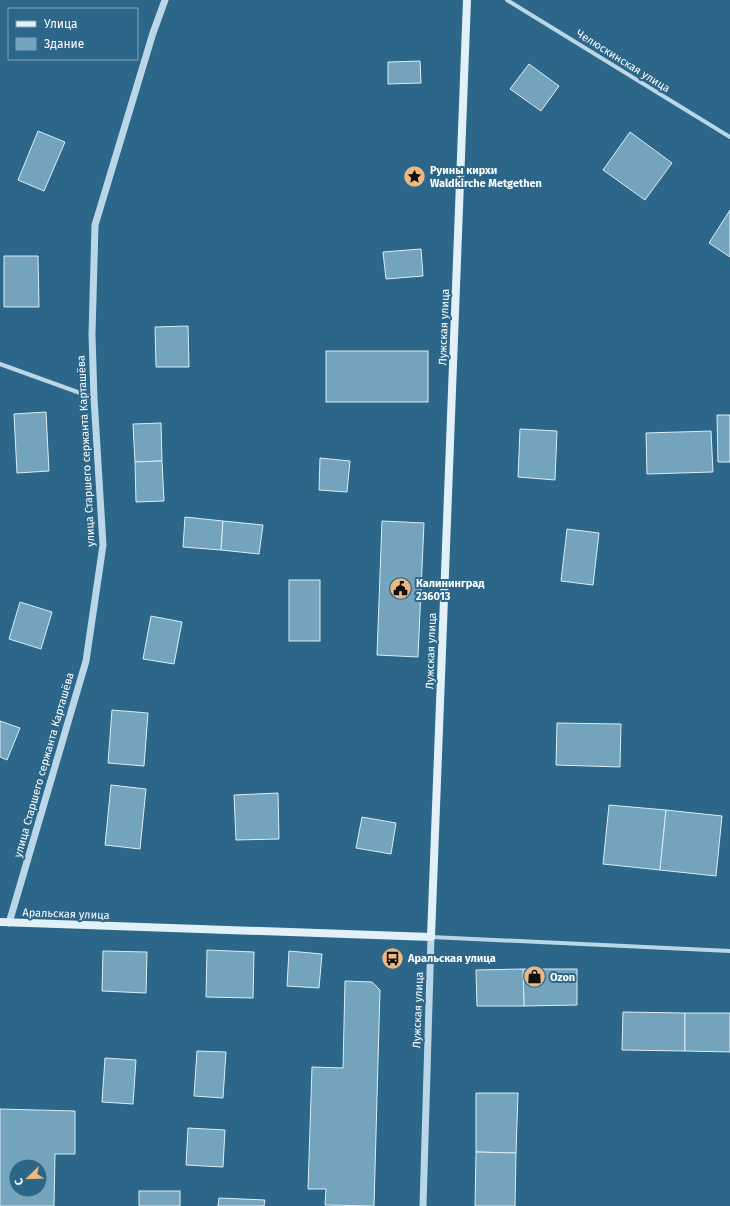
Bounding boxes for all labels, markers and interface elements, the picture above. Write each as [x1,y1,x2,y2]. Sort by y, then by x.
legend [8,8,138,60]
text: Улица [44,17,78,31]
street label: Челюскинская улица [574,27,672,95]
text: Здание [44,37,84,51]
place icon: Руины кирхи Waldkirche Metgethen [401,163,427,189]
place label: Руины кирхи Waldkirche Metgethen [430,164,542,190]
street label: Лужская улица [436,288,452,366]
street label: улица Старшего сержанта Карташёва [74,355,98,547]
public building icon: Калининград 236013 [387,576,413,602]
place label: Калининград 236013 [416,577,484,603]
street label: Лужская улица [423,612,439,690]
street label: улица Старшего сержанта Карташёва [11,671,77,859]
street label: Аральская улица [22,906,110,922]
bus stop icon: Аральская улица [379,945,405,971]
place label: Аральская улица [407,952,496,965]
shop icon: Ozon [521,964,547,990]
street label: Лужская улица [410,971,426,1049]
place label: Ozon [550,971,575,984]
north arrow [8,1158,48,1198]
text: С [12,1176,26,1187]

